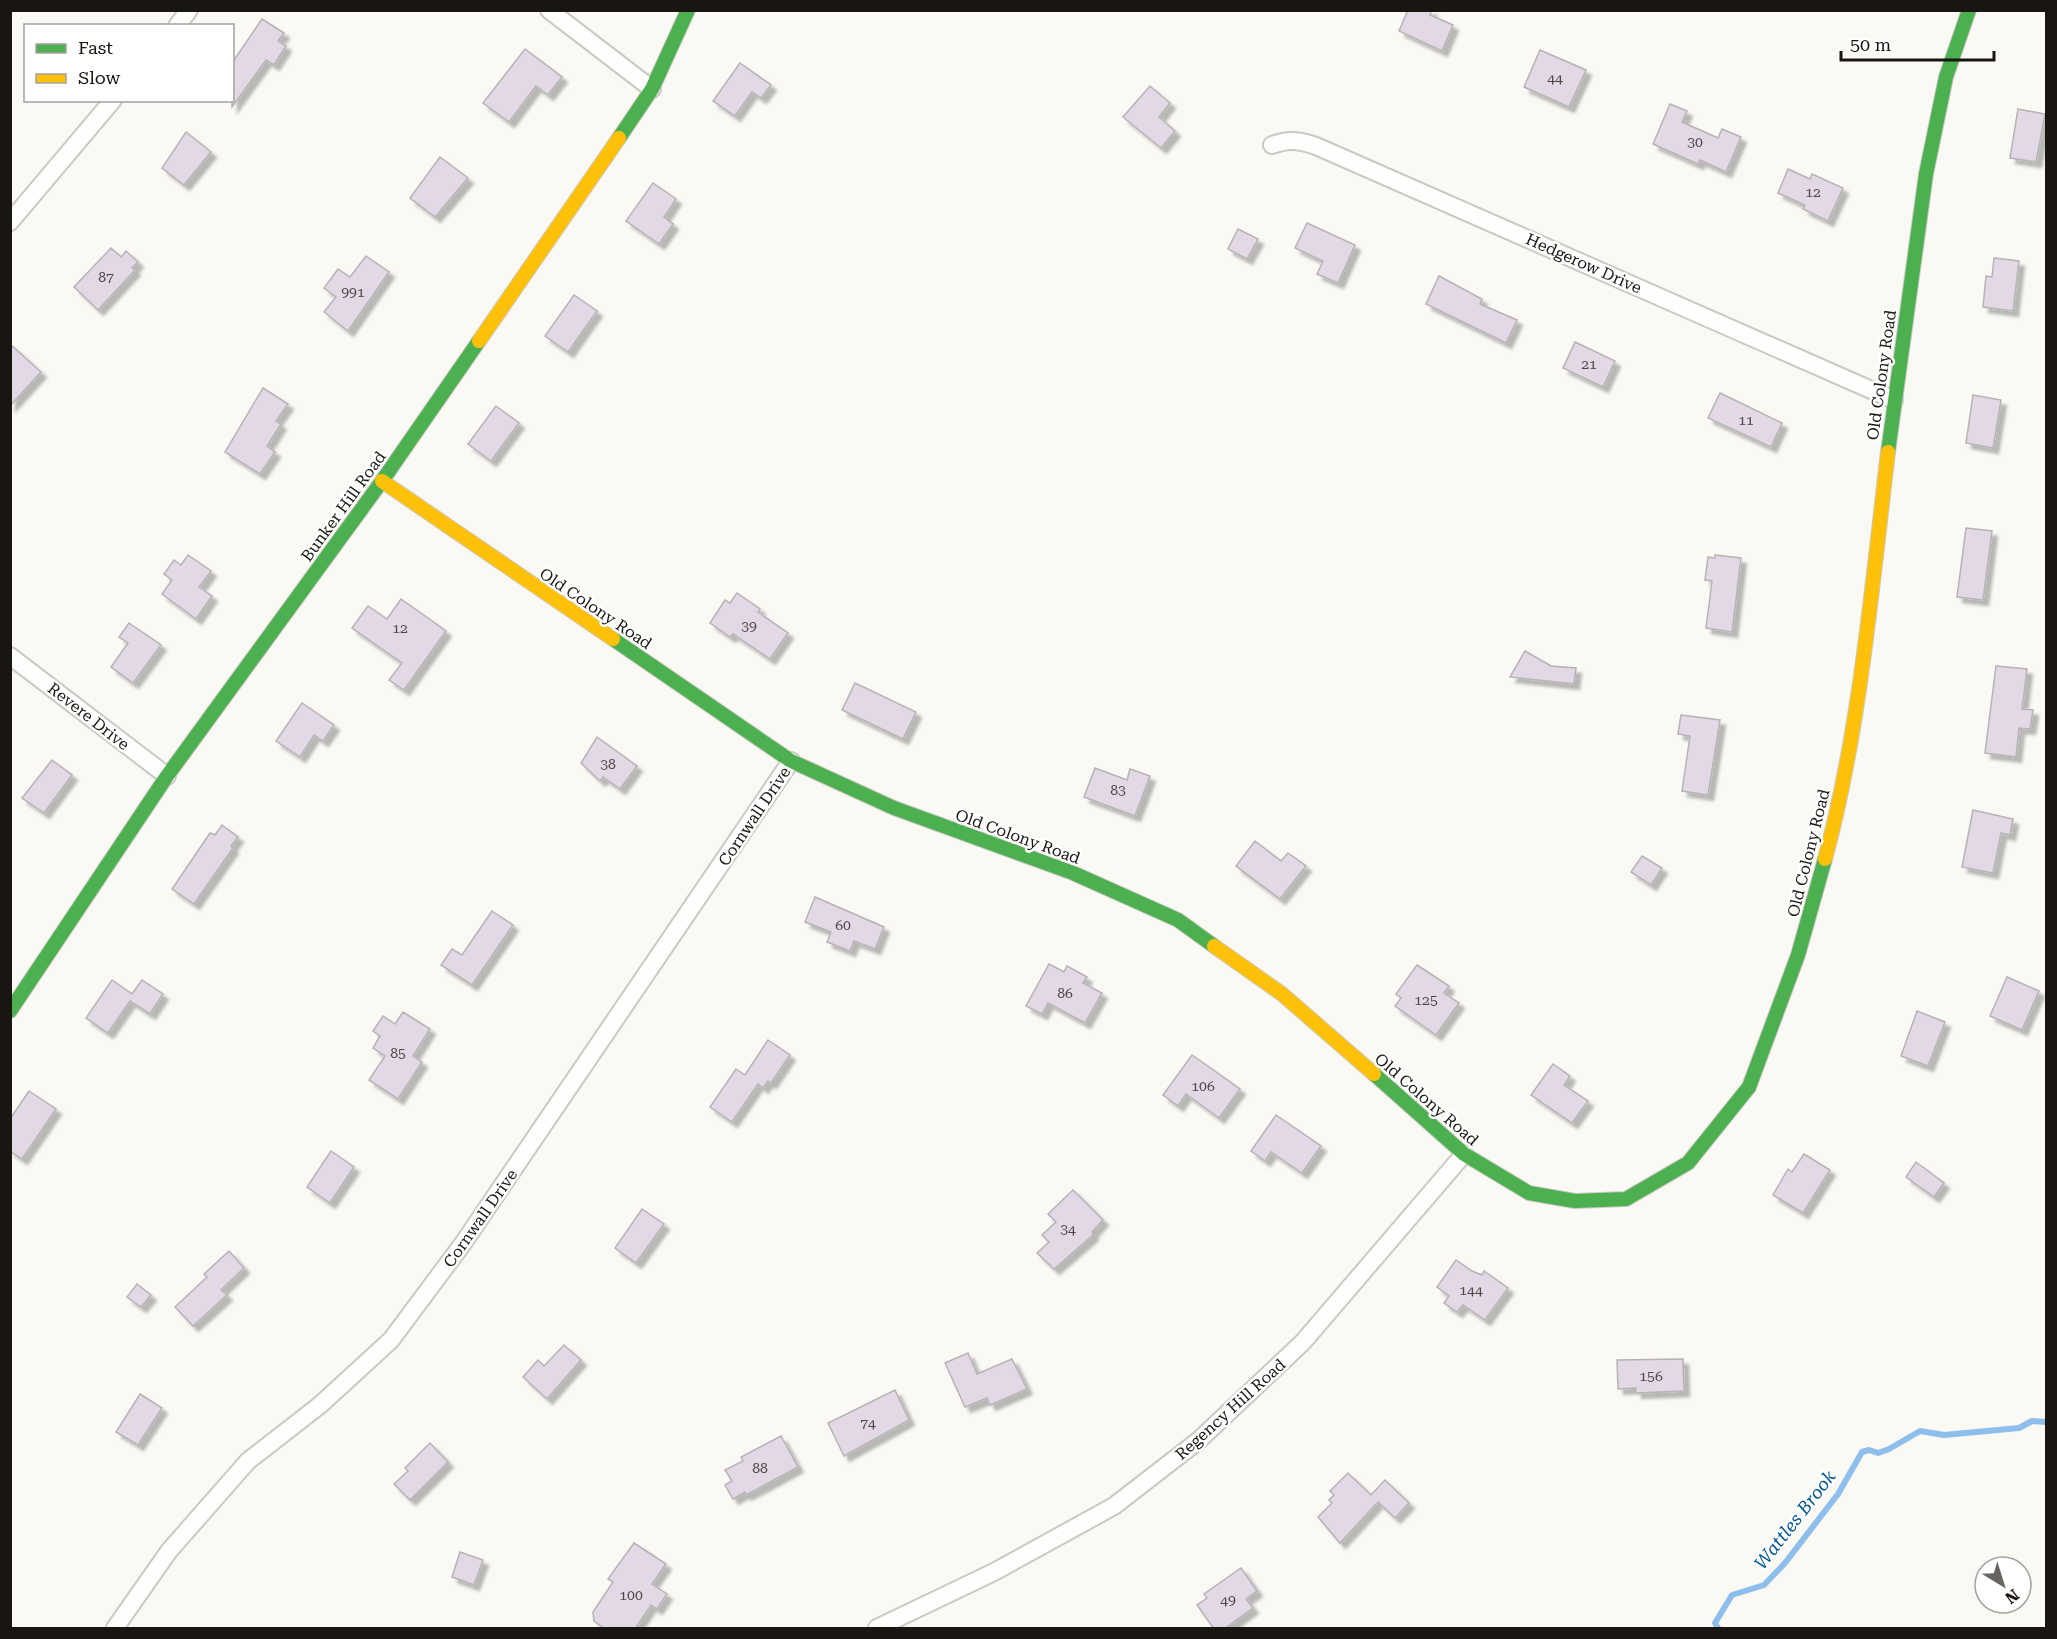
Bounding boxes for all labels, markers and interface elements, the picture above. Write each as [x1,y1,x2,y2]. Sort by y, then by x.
legend [24,24,234,102]
scale bar [1841,24,1994,62]
text: 50 m [1850,34,1891,55]
text: Fast [78,37,113,58]
text: Slow [78,67,120,88]
house number: 44 [1547,70,1563,86]
house number: 30 [1687,134,1703,150]
house number: 12 [1805,184,1821,200]
street label: Hedgerow Drive [1523,229,1645,298]
house number: 87 [98,269,114,285]
house number: 991 [341,284,365,300]
street label: Old Colony Road [1863,309,1900,441]
house number: 21 [1581,356,1597,372]
house number: 11 [1738,412,1754,428]
street label: Bunker Hill Road [297,448,390,565]
street label: Old Colony Road [536,564,655,653]
house number: 39 [741,618,757,634]
house number: 12 [392,620,408,636]
street label: Revere Drive [44,679,133,754]
house number: 38 [600,756,616,772]
street label: Cornwall Drive [714,763,795,869]
house number: 83 [1110,782,1126,798]
street label: Old Colony Road [1783,787,1834,919]
street label: Old Colony Road [953,805,1083,868]
house number: 60 [835,917,851,933]
house number: 86 [1057,985,1073,1001]
house number: 125 [1414,992,1438,1008]
house number: 85 [390,1045,406,1061]
street label: Old Colony Road [1371,1049,1482,1150]
house number: 106 [1191,1078,1215,1094]
street label: Cornwall Drive [440,1165,521,1271]
house number: 34 [1060,1221,1076,1237]
house number: 144 [1459,1282,1483,1298]
street label: Regency Hill Road [1171,1355,1289,1464]
house number: 156 [1639,1368,1663,1384]
house number: 74 [860,1415,876,1431]
house number: 88 [752,1460,768,1476]
water label: Wattles Brook [1749,1466,1840,1573]
north arrow [1973,1555,2033,1615]
text: N [2001,1585,2023,1608]
house number: 100 [619,1587,643,1603]
house number: 49 [1220,1592,1236,1608]

